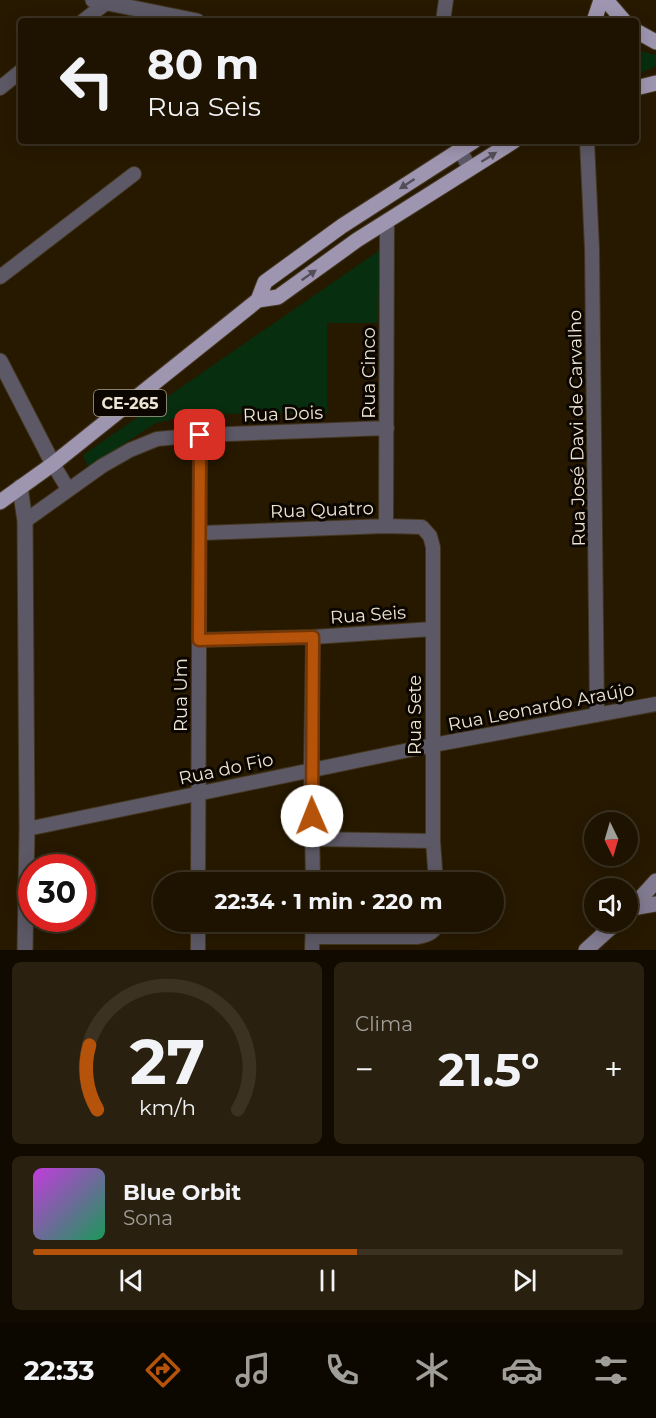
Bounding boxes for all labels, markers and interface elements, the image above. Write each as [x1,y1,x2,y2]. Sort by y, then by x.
text: 80 m [147,38,259,90]
icon: left [48,42,126,120]
text: Rua Seis [147,90,261,123]
one-way arrow [481,151,498,162]
one-way arrow [400,178,416,190]
one-way arrow [300,269,316,281]
street label: Rua José Davi de Carvalho [564,310,590,546]
street label: Rua Cinco [358,327,380,419]
road number: CE-265 [94,390,166,416]
street label: Rua Dois [243,402,324,426]
pin [174,409,225,460]
icon: arrive [183,418,216,451]
street label: Rua Quatro [270,497,374,523]
street label: Rua Seis [329,601,407,629]
street label: Rua Um [170,658,192,732]
street label: Rua Sete [404,675,426,755]
street label: Rua Leonardo Araújo [446,678,636,736]
street label: Rua do Fio [177,748,275,790]
position arrow [280,784,344,848]
north arrow [584,812,638,866]
map controls [584,812,638,932]
speed limit sign: 30 [18,854,96,932]
button: sound [584,878,638,932]
text: 22:34 · 1 min · 220 m [214,888,443,915]
text: Clima [355,1012,413,1036]
text: 27 [129,1024,205,1100]
text: 21.5° [438,1042,540,1097]
text: − [355,1049,374,1089]
text: + [604,1049,623,1089]
text: km/h [138,1094,196,1120]
text: Blue Orbit [123,1179,241,1206]
text: Sona [123,1206,173,1230]
icon: previous [115,1264,148,1297]
icon: pause [311,1264,344,1297]
icon: next [508,1264,541,1297]
icon: directions [142,1349,184,1391]
icon: music [232,1349,274,1391]
icon: phone [321,1349,363,1391]
icon: climate [411,1349,453,1391]
icon: car [501,1349,543,1391]
icon: filters [590,1349,632,1391]
text: 22:33 [24,1354,95,1387]

